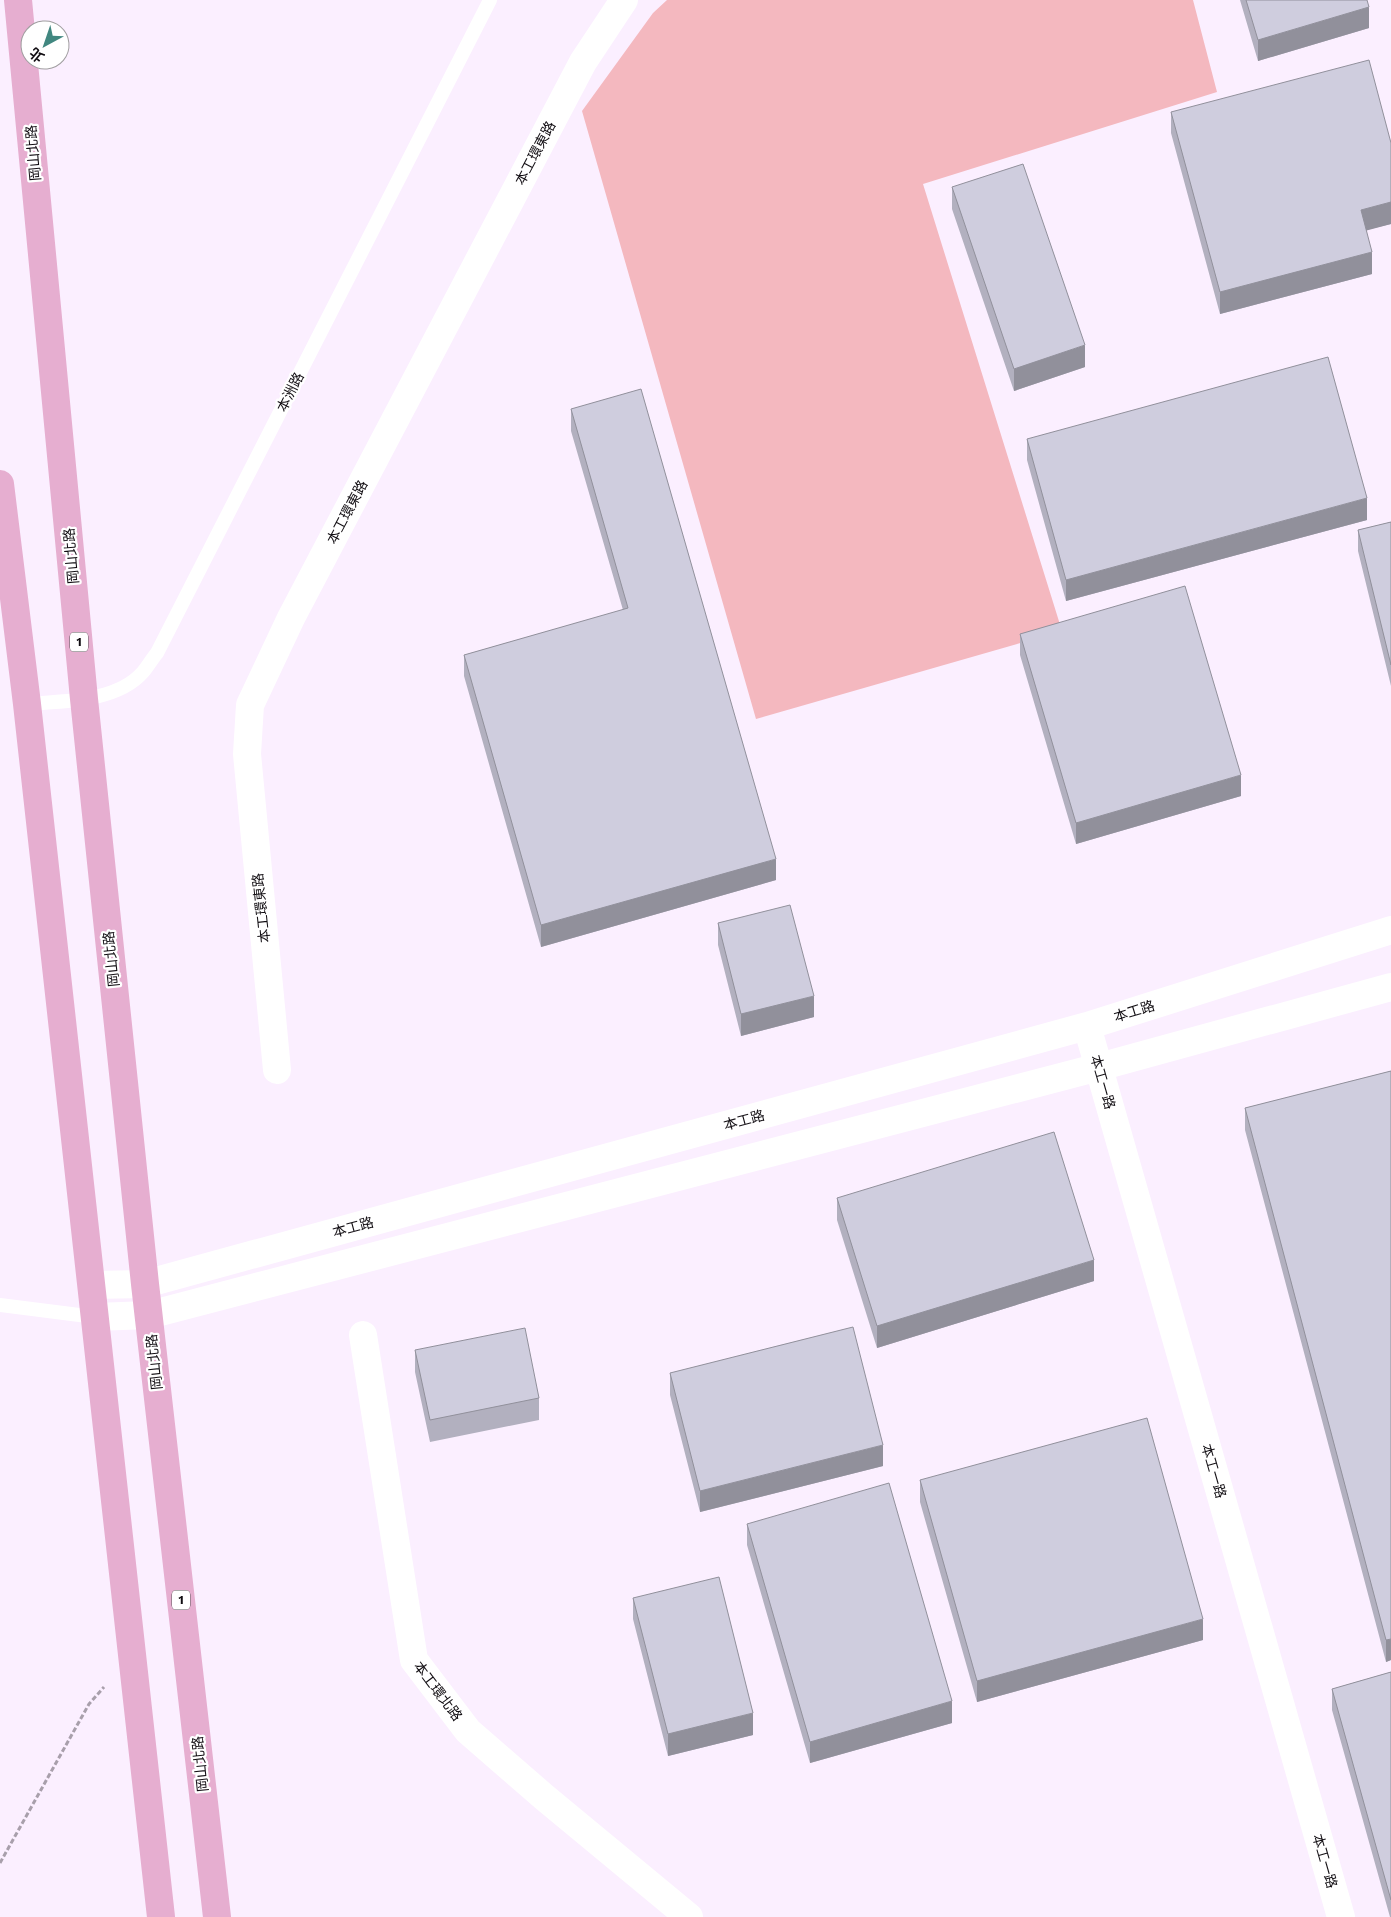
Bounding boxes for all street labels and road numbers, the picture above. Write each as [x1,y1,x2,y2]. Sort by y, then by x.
street label: 本工環東路 [512,118,558,188]
street label: 岡山北路 [23,124,43,182]
street label: 本洲路 [273,370,307,414]
street label: 本工環東路 [324,477,370,547]
street label: 岡山北路 [61,527,81,585]
road number: 1 [70,632,88,652]
street label: 本工環東路 [249,872,273,944]
street label: 岡山北路 [100,930,122,988]
street label: 本工路 [1112,997,1156,1025]
street label: 本工一路 [1088,1053,1118,1111]
street label: 本工路 [722,1107,766,1133]
street label: 本工路 [331,1214,375,1240]
street label: 岡山北路 [143,1333,165,1391]
street label: 本工一路 [1199,1442,1229,1500]
road number: 1 [172,1590,190,1610]
street label: 本工環北路 [411,1658,465,1724]
street label: 岡山北路 [189,1735,211,1793]
street label: 本工一路 [1310,1832,1340,1890]

